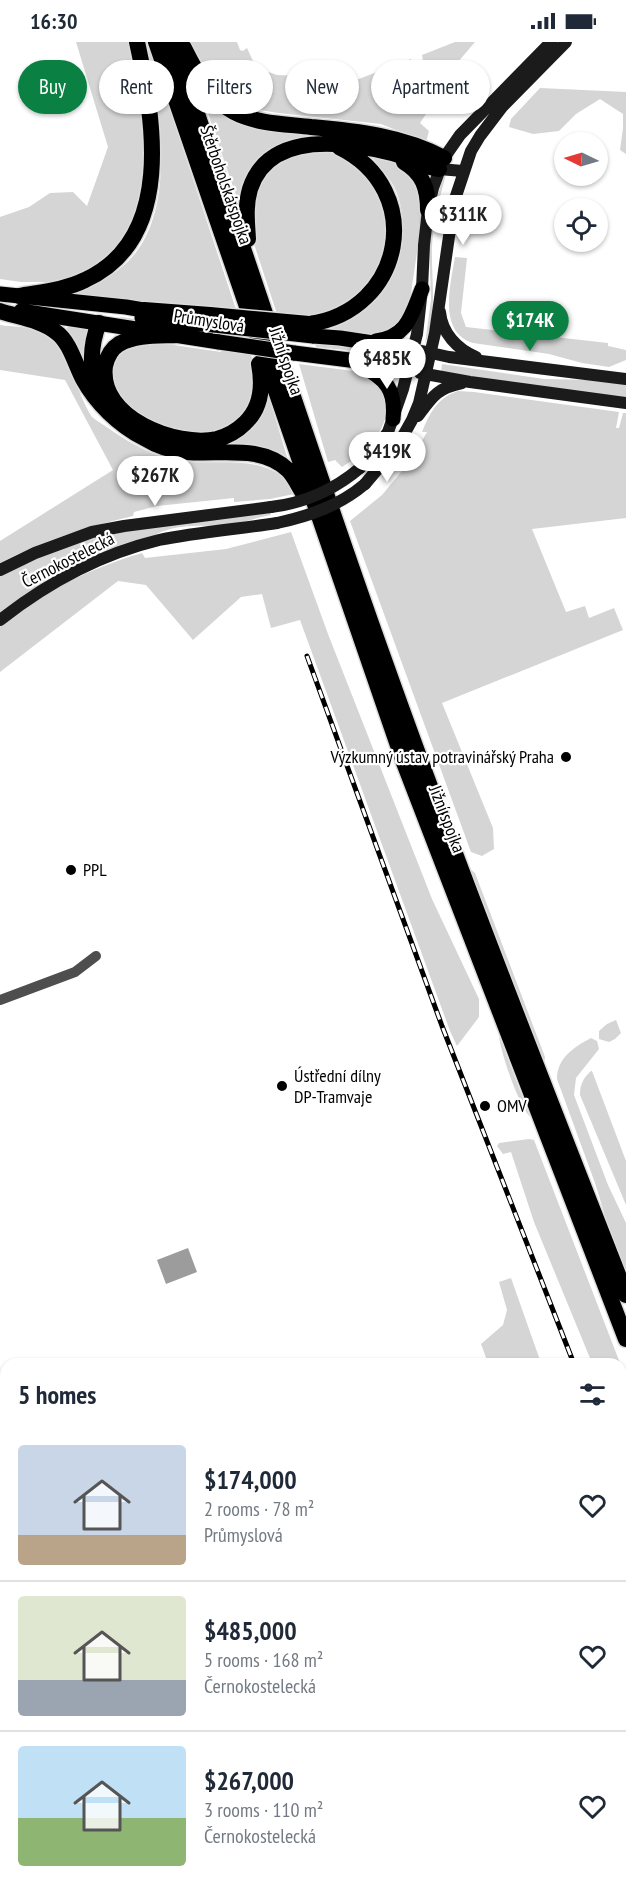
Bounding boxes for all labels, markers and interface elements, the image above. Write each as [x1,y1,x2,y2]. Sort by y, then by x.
text: 16:30 [30,7,78,35]
chip: Buy [18,60,87,114]
chip: Rent [99,60,174,114]
chip: Filters [186,60,273,114]
chip: New [285,60,359,114]
chip: Apartment [371,60,490,114]
street label: Štěrboholská spojka [195,122,258,247]
north arrow [554,132,608,186]
map controls [554,132,608,252]
pin: $311K [421,195,505,246]
button: locate [554,198,608,252]
text: $311K [439,201,487,227]
pin: $174K [488,301,572,352]
street label: Průmyslová [172,304,246,337]
text: $174K [506,307,554,333]
street label: Jižní spojka [264,323,309,398]
pin: $485K [345,339,429,390]
text: $485K [363,345,411,371]
pin: $419K [345,432,429,483]
text: $419K [363,438,411,464]
pin: $267K [113,456,197,507]
text: $267K [131,462,179,488]
street label: Černokostelecká [18,526,118,593]
place label: Výzkumný ústav potravinářský Praha [329,745,554,768]
marker: Výzkumný ústav potravinářský Praha [559,750,573,764]
street label: Jižní spojka [424,781,471,856]
place label: PPL [83,858,107,881]
marker: PPL [64,863,78,877]
place label: Ústřední dílny DP-Tramvaje [294,1064,381,1108]
marker: Ústřední dílny DP-Tramvaje [275,1079,289,1093]
place label: OMV [497,1094,527,1117]
marker: OMV [478,1099,492,1113]
text: 5 homes [18,1378,96,1411]
icon: filters [576,1378,609,1411]
text: $174,000 [204,1463,297,1496]
icon: home [66,1469,138,1541]
icon: heart [576,1489,609,1522]
text: 2 rooms · 78 m² [204,1496,314,1522]
text: Průmyslová [204,1522,283,1548]
text: $485,000 [204,1614,297,1647]
icon: home [66,1620,138,1692]
icon: heart [576,1640,609,1673]
text: 5 rooms · 168 m² [204,1647,323,1673]
text: Černokostelecká [204,1673,316,1699]
text: $267,000 [204,1764,294,1797]
icon: home [66,1770,138,1842]
icon: heart [576,1790,609,1823]
text: 3 rooms · 110 m² [204,1797,323,1823]
text: Černokostelecká [204,1823,316,1849]

